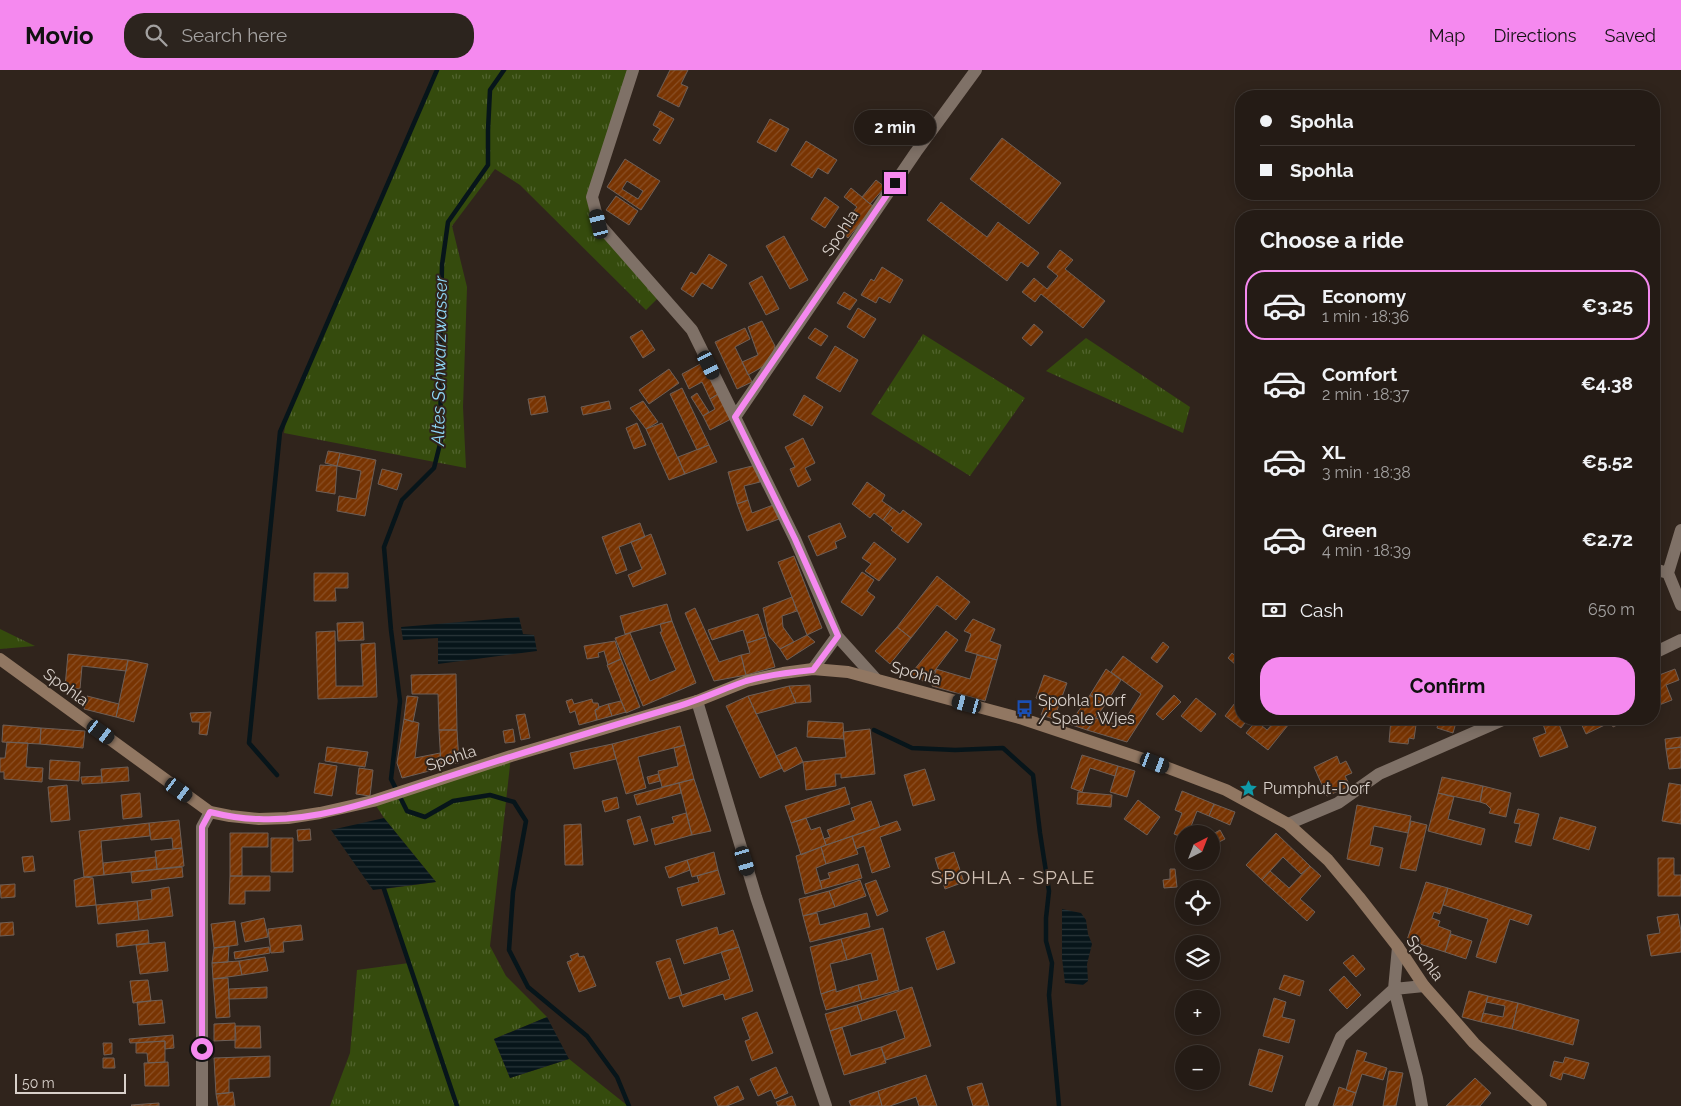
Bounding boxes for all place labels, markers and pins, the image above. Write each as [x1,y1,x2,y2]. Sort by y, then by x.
place label: Spohla Dorf / Spale Wjes [1038,691,1135,728]
bus stop icon: Spohla Dorf / Spale Wjes [1014,699,1034,719]
place icon: Pumphut-Dorf [1239,778,1259,798]
place label: Pumphut-Dorf [1263,779,1371,798]

